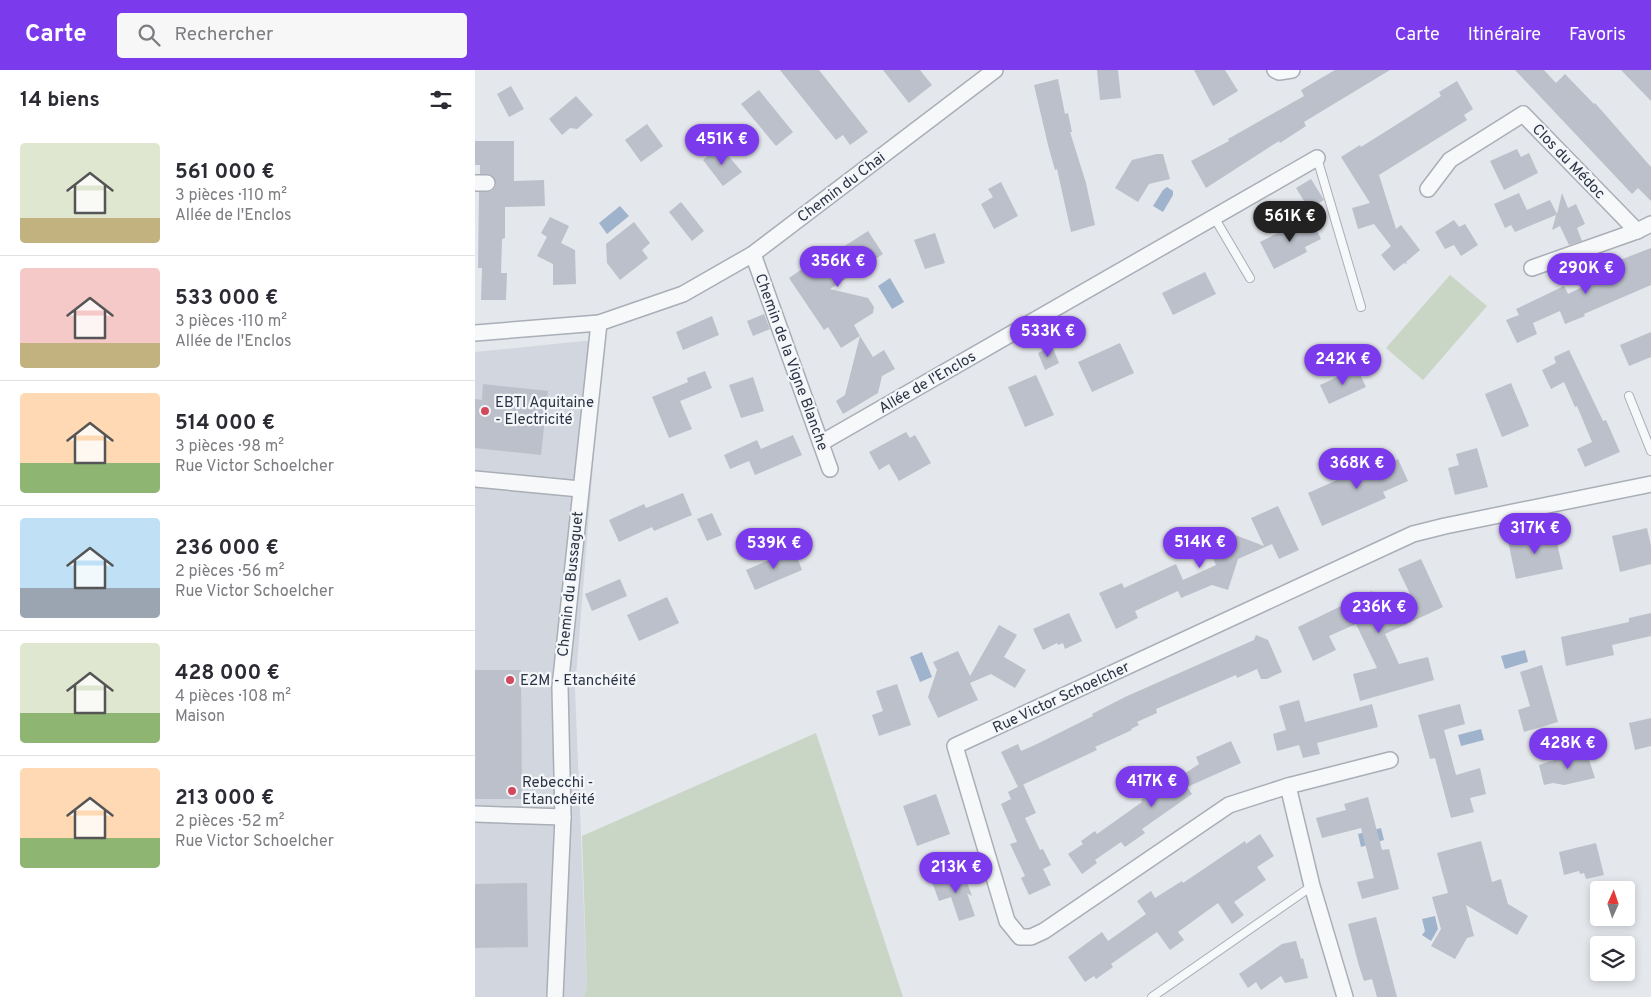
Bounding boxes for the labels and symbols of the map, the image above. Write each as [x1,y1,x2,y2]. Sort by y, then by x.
street label: Clos du Médoc [1527,120,1609,204]
pin: 451K € [681,124,763,166]
street label: Chemin du Chai [794,149,890,228]
pin: 561K € [1249,200,1331,243]
pin: 356K € [797,246,879,288]
pin: 290K € [1545,252,1627,295]
street label: Chemin de la Vigne Blanche [750,271,832,454]
pin: 533K € [1007,316,1089,358]
pin: 242K € [1302,344,1384,386]
street label: Allée de l'Enclos [876,348,980,419]
place label: EBTI Aquitaine - Electricité [495,394,594,430]
marker: EBTI Aquitaine - Electricité [479,405,491,417]
pin: 368K € [1316,448,1398,490]
street label: Chemin du Bussaguet [554,510,589,658]
pin: 317K € [1494,512,1576,555]
pin: 514K € [1159,526,1241,569]
pin: 539K € [733,528,815,570]
pin: 236K € [1338,592,1420,634]
street label: Rue Victor Schoelcher [990,658,1133,738]
place label: E2M - Etanchéité [520,672,636,691]
marker: E2M - Etanchéité [504,674,516,686]
pin: 428K € [1527,728,1609,770]
pin: 417K € [1111,766,1193,808]
place label: Rebecchi - Etanchéité [522,774,595,810]
marker: Rebecchi - Etanchéité [506,785,518,797]
pin: 213K € [915,852,997,894]
north arrow [1590,881,1635,926]

